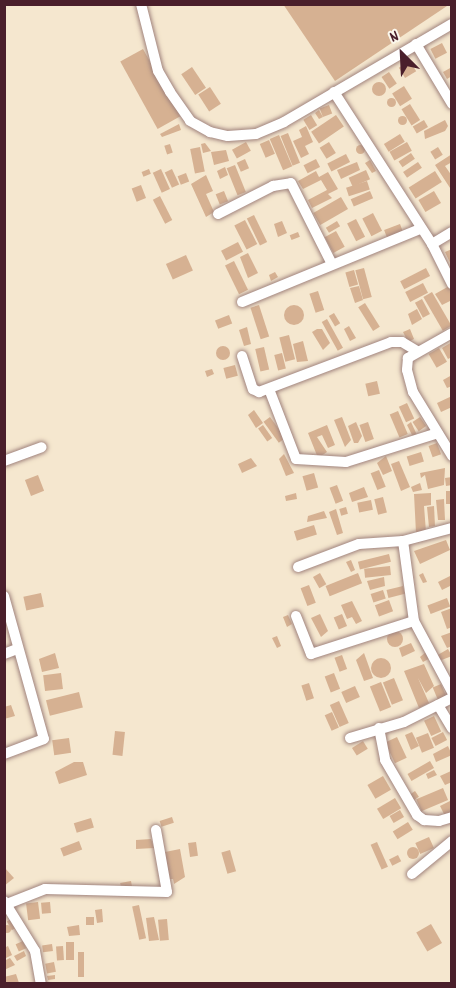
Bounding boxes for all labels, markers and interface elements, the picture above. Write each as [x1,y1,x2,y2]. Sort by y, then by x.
north arrow [372,24,432,84]
text: N [386,25,403,49]

